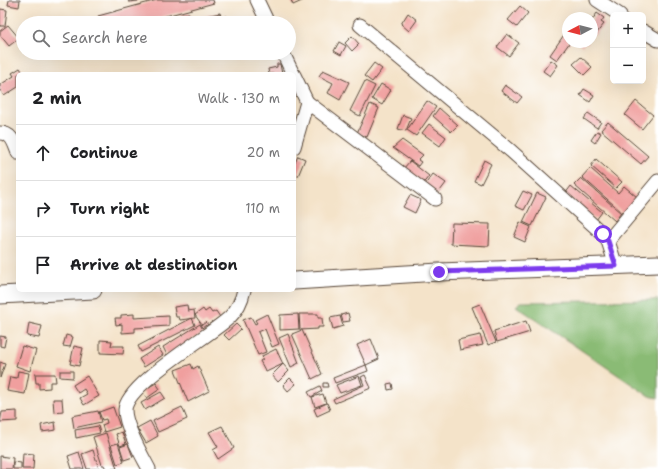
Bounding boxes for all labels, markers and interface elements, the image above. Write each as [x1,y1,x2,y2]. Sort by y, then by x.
north arrow [562,12,598,48]
map controls [610,12,646,84]
button: + [610,12,646,48]
search box [16,16,296,60]
icon: search [30,27,52,49]
text: Search here [62,28,148,48]
button: − [610,48,646,84]
text: 2 min [32,87,82,109]
text: Walk · 130 m [198,90,280,107]
icon: ahead [32,142,54,164]
text: Continue [70,143,138,163]
text: 20 m [247,144,280,161]
icon: right [32,198,54,220]
text: Turn right [70,199,150,219]
text: 110 m [245,200,280,217]
route start [594,225,612,243]
icon: arrive [32,254,54,276]
text: Arrive at destination [70,255,238,275]
route end [430,263,448,281]

